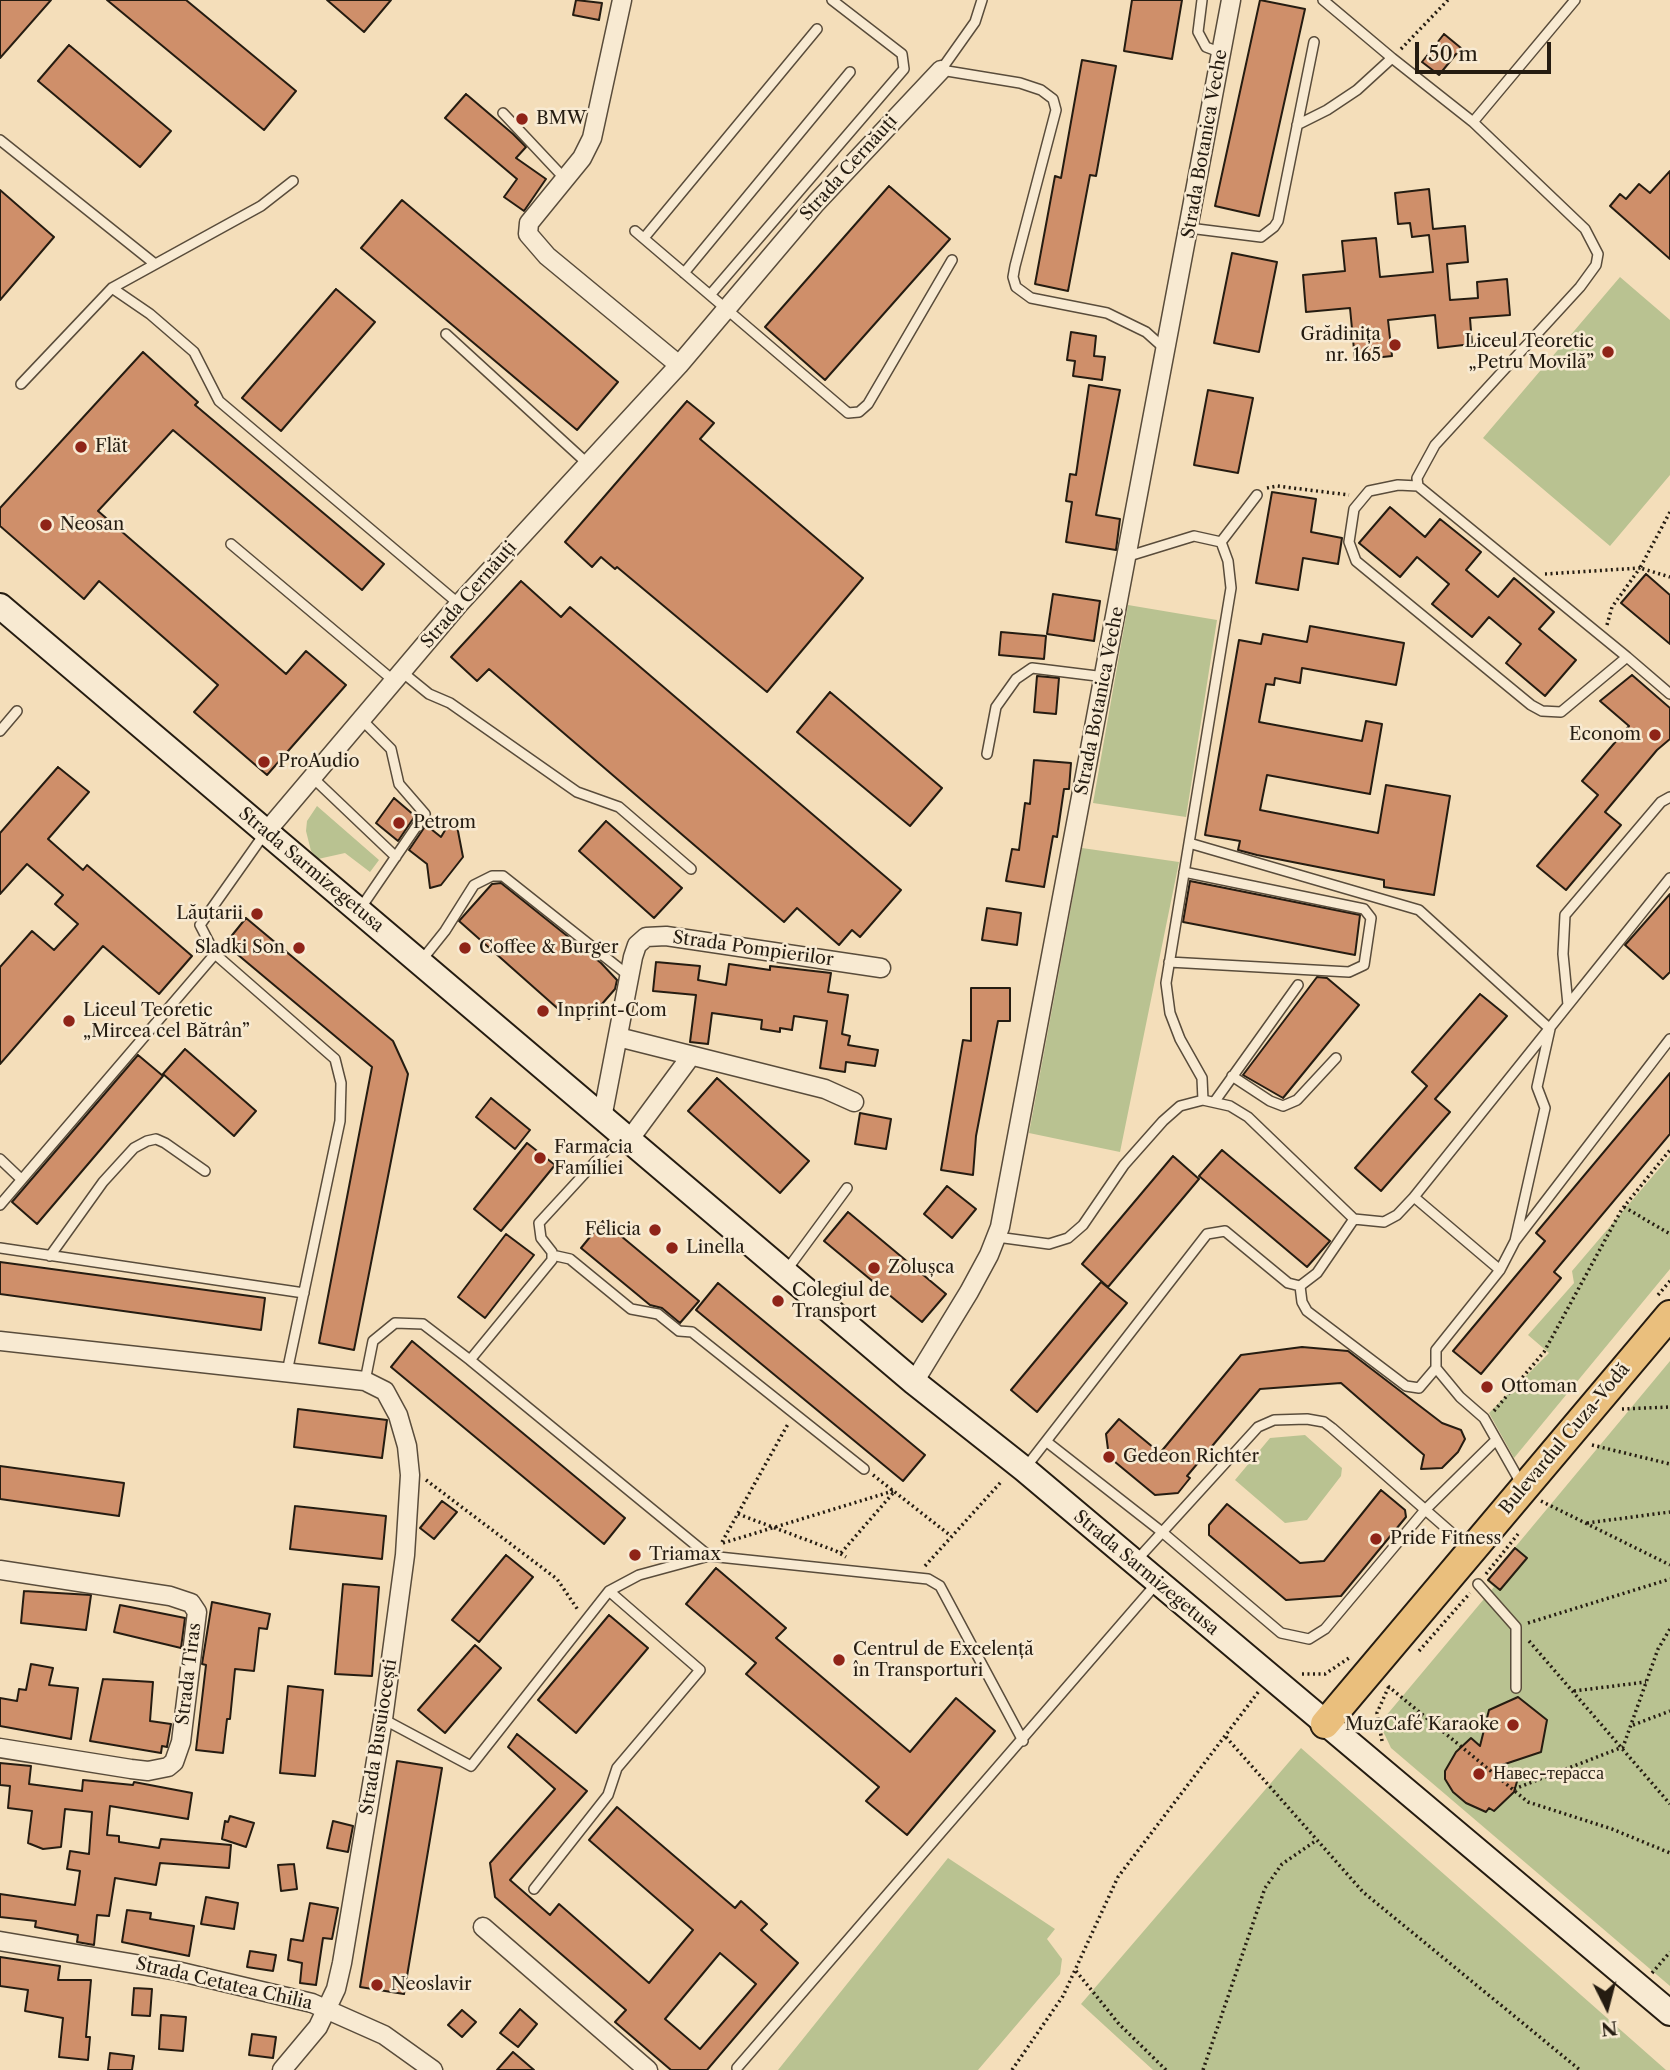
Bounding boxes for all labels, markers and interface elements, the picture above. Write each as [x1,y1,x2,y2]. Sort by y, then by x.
scale bar [1418,28,1554,72]
text: 50 m [1428,41,1478,66]
street label: Strada Botanica Veche [1178,48,1232,240]
place label: BMW [536,108,586,130]
marker: BMW [514,111,530,127]
street label: Strada Cernăuți [796,111,902,225]
place label: Grădinița nr. 165 [1300,324,1381,366]
place label: Liceul Teoretic „Petru Movilă” [1464,331,1594,374]
marker: Grădinița nr. 165 [1387,337,1403,353]
marker: Liceul Teoretic „Petru Movilă” [1600,344,1616,360]
place label: Flät [95,436,128,458]
marker: Flät [73,439,89,455]
place label: Neosan [60,514,124,536]
marker: Neosan [38,517,54,533]
street label: Strada Cernăuți [417,537,521,653]
street label: Strada Botanica Veche [1071,605,1129,797]
place label: Econom [1569,724,1641,746]
marker: Econom [1647,727,1663,743]
place label: ProAudio [278,751,360,773]
marker: ProAudio [256,754,272,770]
street label: Strada Sarmizegetusa [234,803,388,937]
place label: Petrom [413,812,476,834]
marker: Petrom [391,815,407,831]
place label: Lăutarii [176,903,243,925]
marker: Lăutarii [249,906,265,922]
street label: Strada Pompierilor [671,927,835,971]
place label: Sladki Son [195,937,285,959]
place label: Coffee & Burger [479,937,618,959]
marker: Sladki Son [291,940,307,956]
marker: Coffee & Burger [457,940,473,956]
place label: Liceul Teoretic „Mircea cel Bătrân” [83,1000,250,1042]
place label: Inprint-Com [557,1000,667,1022]
marker: Inprint-Com [535,1003,551,1019]
marker: Liceul Teoretic „Mircea cel Bătrân” [61,1013,77,1029]
place label: Farmacia Familiei [554,1137,633,1180]
marker: Farmacia Familiei [532,1150,548,1166]
place label: Felicia [585,1219,641,1241]
marker: Felicia [647,1222,663,1238]
place label: Linella [686,1237,745,1259]
marker: Linella [664,1240,680,1256]
place label: Zolușca [888,1257,954,1279]
marker: Zolușca [866,1260,882,1276]
place label: Colegiul de Transport [792,1280,890,1322]
marker: Colegiul de Transport [770,1293,786,1309]
street label: Bulevardul Cuza-Vodă [1495,1359,1635,1519]
place label: Ottoman [1501,1376,1577,1398]
marker: Ottoman [1479,1379,1495,1395]
place label: Gedeon Richter [1123,1446,1259,1468]
marker: Gedeon Richter [1101,1449,1117,1465]
street label: Strada Sarmizegetusa [1069,1506,1223,1640]
place label: Pride Fitness [1390,1528,1501,1550]
marker: Pride Fitness [1368,1531,1384,1547]
place label: Triamax [649,1544,721,1566]
marker: Triamax [627,1547,643,1563]
street label: Strada Tiras [172,1622,206,1726]
place label: Centrul de Excelență în Transporturi [853,1639,1034,1682]
marker: Centrul de Excelență în Transporturi [831,1652,847,1668]
street label: Strada Busuiocești [356,1657,402,1817]
place label: MuzCafé Karaoke [1345,1714,1499,1736]
marker: MuzCafé Karaoke [1505,1717,1521,1733]
place label: Навес-терасса [1493,1763,1604,1785]
marker: Навес-терасса [1471,1766,1487,1782]
street label: Strada Cetatea Chilia [133,1953,315,2015]
north arrow [1572,1972,1642,2042]
place label: Neoslavir [391,1974,472,1996]
marker: Neoslavir [369,1977,385,1993]
text: N [1600,2016,1619,2041]

